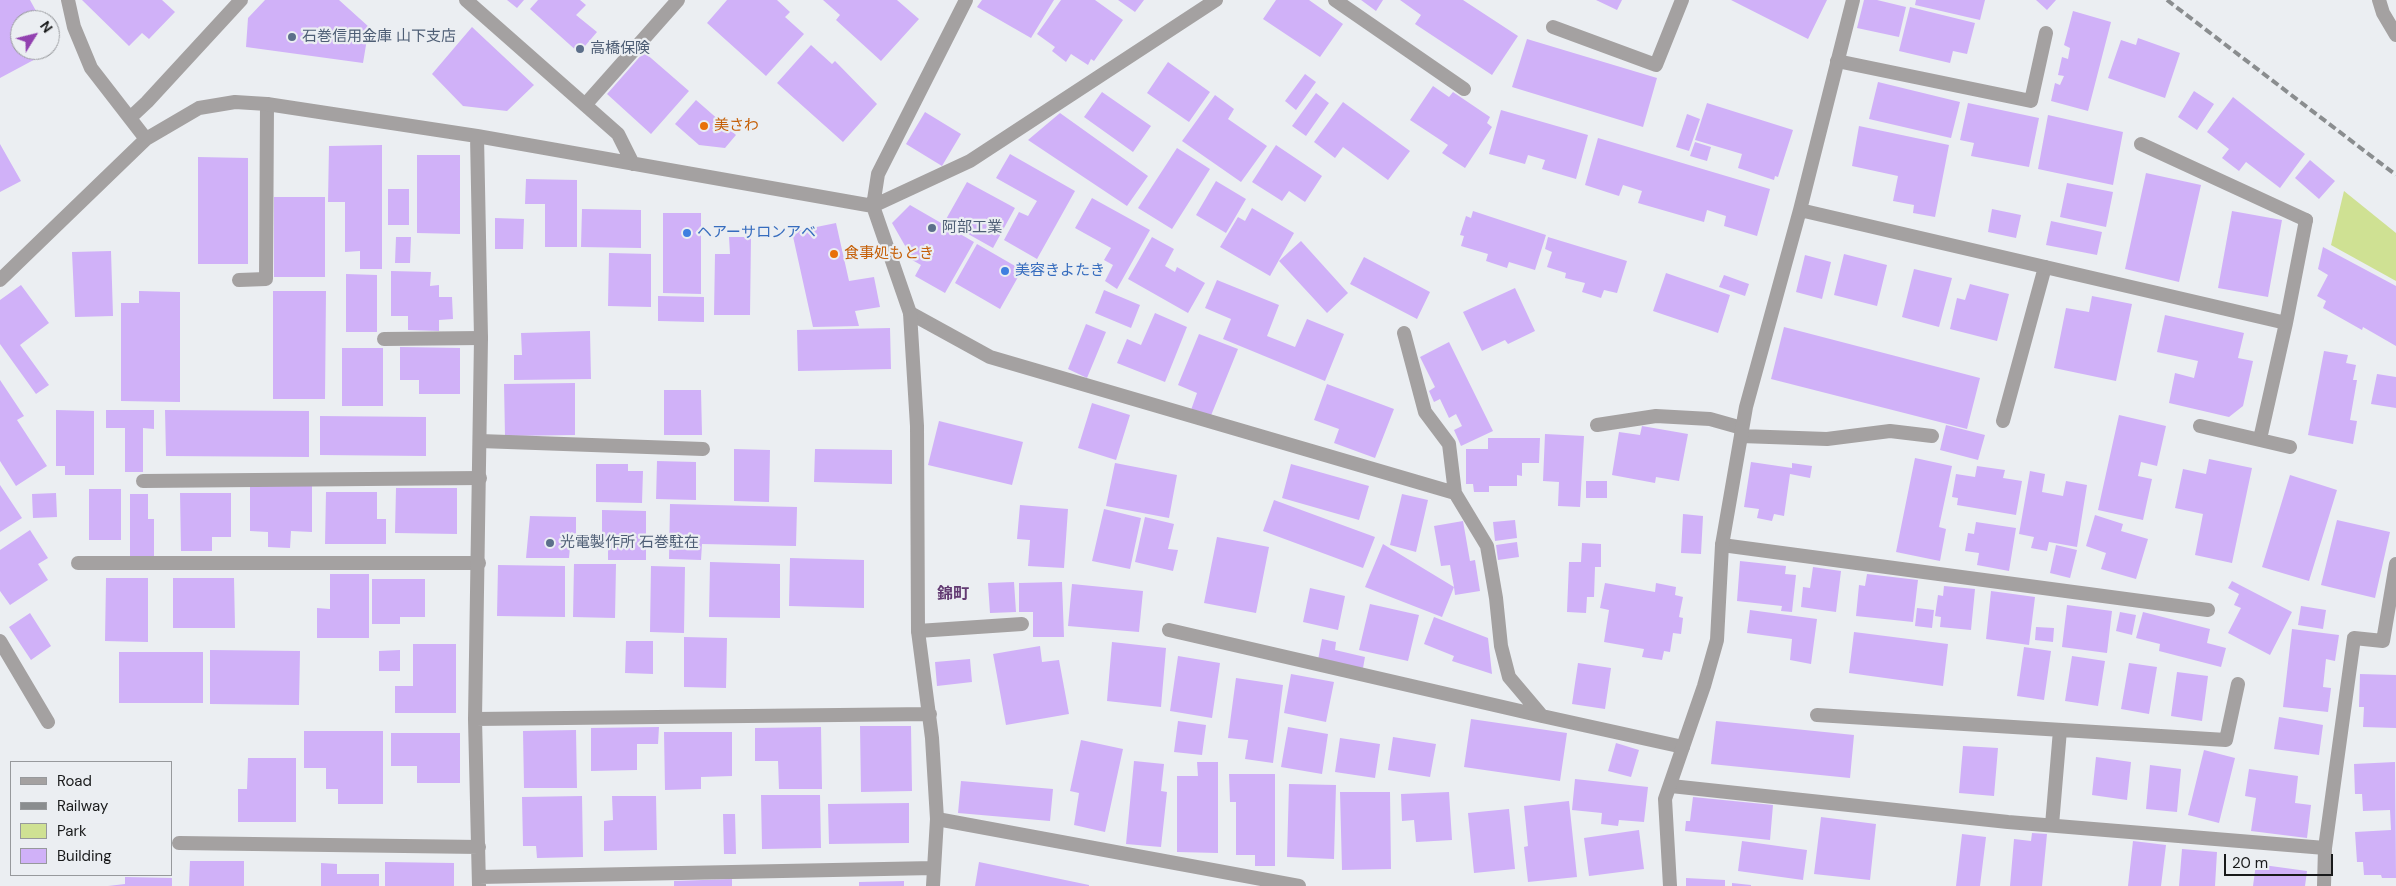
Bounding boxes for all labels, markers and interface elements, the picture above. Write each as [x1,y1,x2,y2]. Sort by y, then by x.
north arrow [10,10,60,60]
text: N [36,17,57,36]
place label: 石巻信用金庫 山下支店 [302,28,456,46]
marker: 石巻信用金庫 山下支店 [286,31,298,43]
place label: 高橋保険 [590,40,650,58]
marker: 高橋保険 [574,43,586,55]
place label: 美さわ [714,117,759,135]
marker: 美さわ [698,120,710,132]
place label: 阿部工業 [942,219,1002,237]
marker: 阿部工業 [926,222,938,234]
place label: ヘアーサロンアベ [697,224,816,242]
marker: ヘアーサロンアベ [681,227,693,239]
place label: 食事処もとき [844,245,934,263]
marker: 食事処もとき [828,248,840,260]
place label: 美容きよたき [1015,262,1105,280]
marker: 美容きよたき [999,265,1011,277]
place label: 光電製作所 石巻駐在 [560,534,699,552]
marker: 光電製作所 石巻駐在 [544,537,556,549]
district label: 錦町 [937,585,969,605]
legend [10,761,172,876]
text: Road [57,771,92,791]
text: Railway [57,796,108,816]
text: Park [57,821,87,841]
scale bar [2226,844,2335,876]
text: Building [57,846,112,866]
text: 20 m [2232,853,2268,873]

